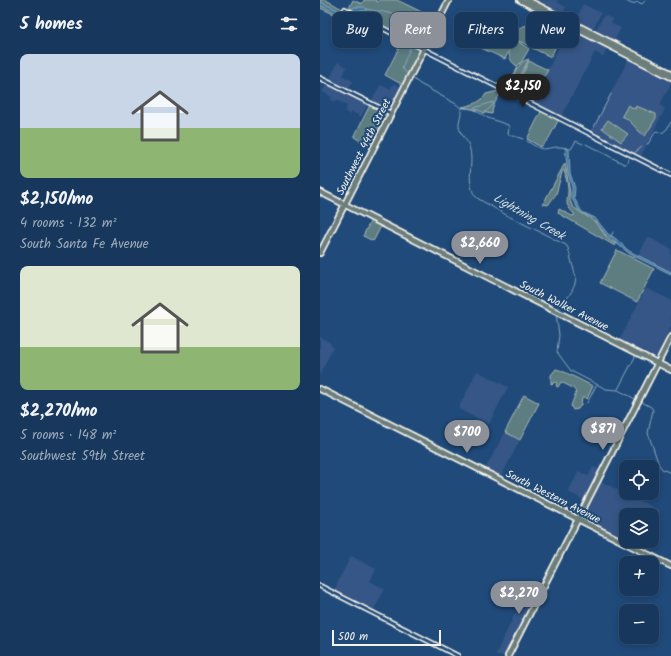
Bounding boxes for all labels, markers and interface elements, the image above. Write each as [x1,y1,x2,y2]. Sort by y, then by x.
text: 5 homes [20,11,83,38]
chip: Buy [332,12,382,48]
chip: Rent [390,12,446,48]
chip: Filters [454,12,518,48]
chip: New [526,12,579,48]
icon: filters [278,13,300,35]
pin: $2,150 [490,74,556,108]
text: $2,150 [505,76,541,97]
icon: home [124,80,196,152]
street label: Southwest 44th Street [332,95,397,199]
text: $2,150/mo [20,186,93,213]
water label: Lightning Creek [490,189,570,246]
text: 4 rooms · 132 m² [20,213,116,234]
pin: $2,660 [447,231,513,265]
text: $2,660 [460,233,500,254]
text: South Santa Fe Avenue [20,234,149,255]
street label: South Walker Avenue [516,276,612,336]
icon: home [124,292,196,364]
text: $2,270/mo [20,398,98,425]
pin: $871 [579,417,627,451]
text: $871 [590,419,616,440]
pin: $700 [443,420,491,454]
text: $700 [453,422,481,443]
text: 5 rooms · 148 m² [20,425,116,446]
text: Southwest 59th Street [20,446,145,467]
map controls [619,460,659,644]
button: locate [619,460,659,500]
street label: South Western Avenue [502,465,604,529]
button: layers [619,508,659,548]
button: + [619,556,659,596]
pin: $2,270 [486,581,552,615]
text: $2,270 [499,583,539,604]
button: − [619,604,659,644]
scale bar [332,628,441,647]
text: 500 m [338,628,368,646]

